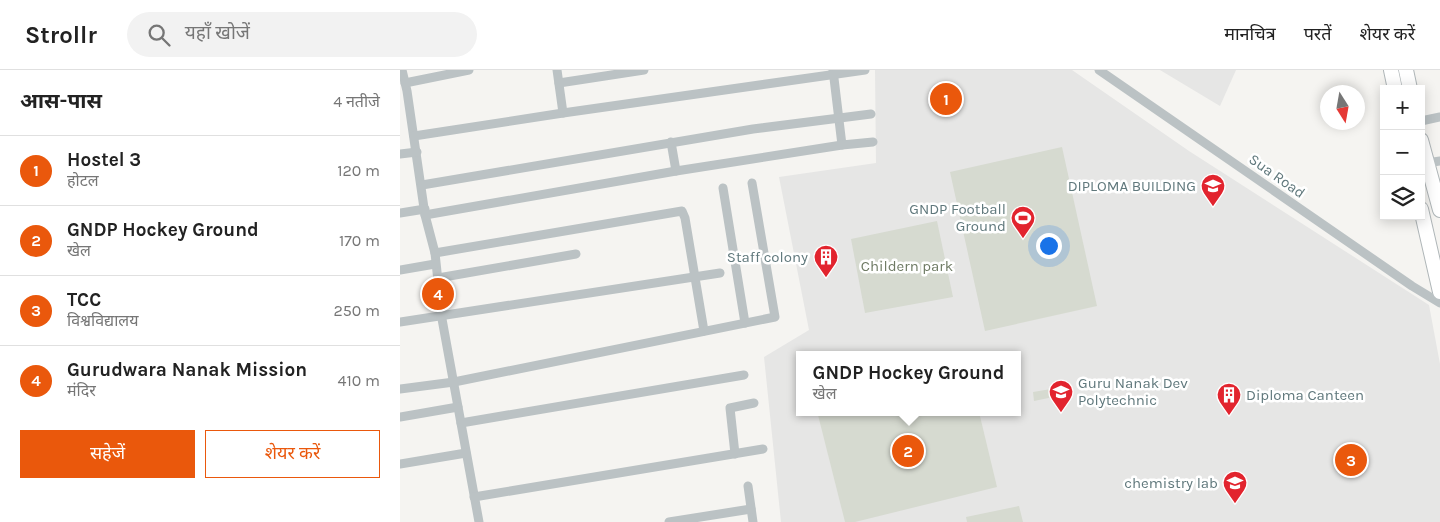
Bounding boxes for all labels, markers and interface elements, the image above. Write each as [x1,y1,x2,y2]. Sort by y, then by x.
search box [127,12,477,57]
text: Strollr [25,21,97,49]
icon: search [145,21,173,49]
text: यहाँ खोजें [185,22,250,44]
text: मानचित्र [1224,23,1276,45]
text: परतें [1304,23,1331,45]
text: शेयर करें [1359,23,1415,45]
pin: 1 [930,80,962,118]
north arrow [1320,85,1365,130]
map controls [1380,85,1425,220]
button: + [1380,85,1425,130]
text: आस-पास [20,89,102,113]
text: 4 नतीजे [333,92,380,111]
button: − [1380,130,1425,175]
text: Hostel 3 [67,149,141,171]
street label: Sua Road [1245,150,1309,202]
text: 1 [33,161,39,180]
text: 120 m [337,161,380,180]
text: होटल [67,171,99,190]
school or university icon: DIPLOMA BUILDING [1200,173,1226,207]
button: layers [1380,175,1425,220]
place label: DIPLOMA BUILDING [1068,177,1196,195]
place label: GNDP Football Ground [909,200,1006,235]
sports icon: GNDP Football Ground [1010,205,1036,239]
text: GNDP Hockey Ground [67,219,259,241]
text: 2 [31,231,41,250]
text: 170 m [339,231,380,250]
your location [1036,233,1062,259]
text: खेल [67,241,91,260]
building icon: Staff colony [813,244,839,278]
place label: Staff colony [727,248,808,266]
park label: Childern park [861,257,953,275]
pin: 4 [422,275,454,313]
text: TCC [67,289,101,311]
text: 3 [31,301,41,320]
text: 250 m [333,301,380,320]
text: विश्वविद्यालय [67,311,138,330]
popup [796,351,1021,416]
text: Gurudwara Nanak Mission [67,359,307,381]
text: GNDP Hockey Ground [813,362,1004,384]
text: 4 [31,371,41,390]
text: 410 m [338,371,380,390]
place label: Guru Nanak Dev Polytechnic [1078,374,1188,409]
school or university icon: Guru Nanak Dev Polytechnic [1048,379,1074,413]
text: मंदिर [67,381,96,400]
building icon: Diploma Canteen [1216,382,1242,416]
text: खेल [813,384,837,403]
place label: Diploma Canteen [1246,386,1364,404]
button: सहेजें [20,430,195,478]
button: शेयर करें [205,430,380,478]
pin: 2 [892,432,924,470]
pin: 3 [1335,441,1367,479]
school or university icon: chemistry lab [1222,470,1248,504]
place label: chemistry lab [1124,474,1218,492]

